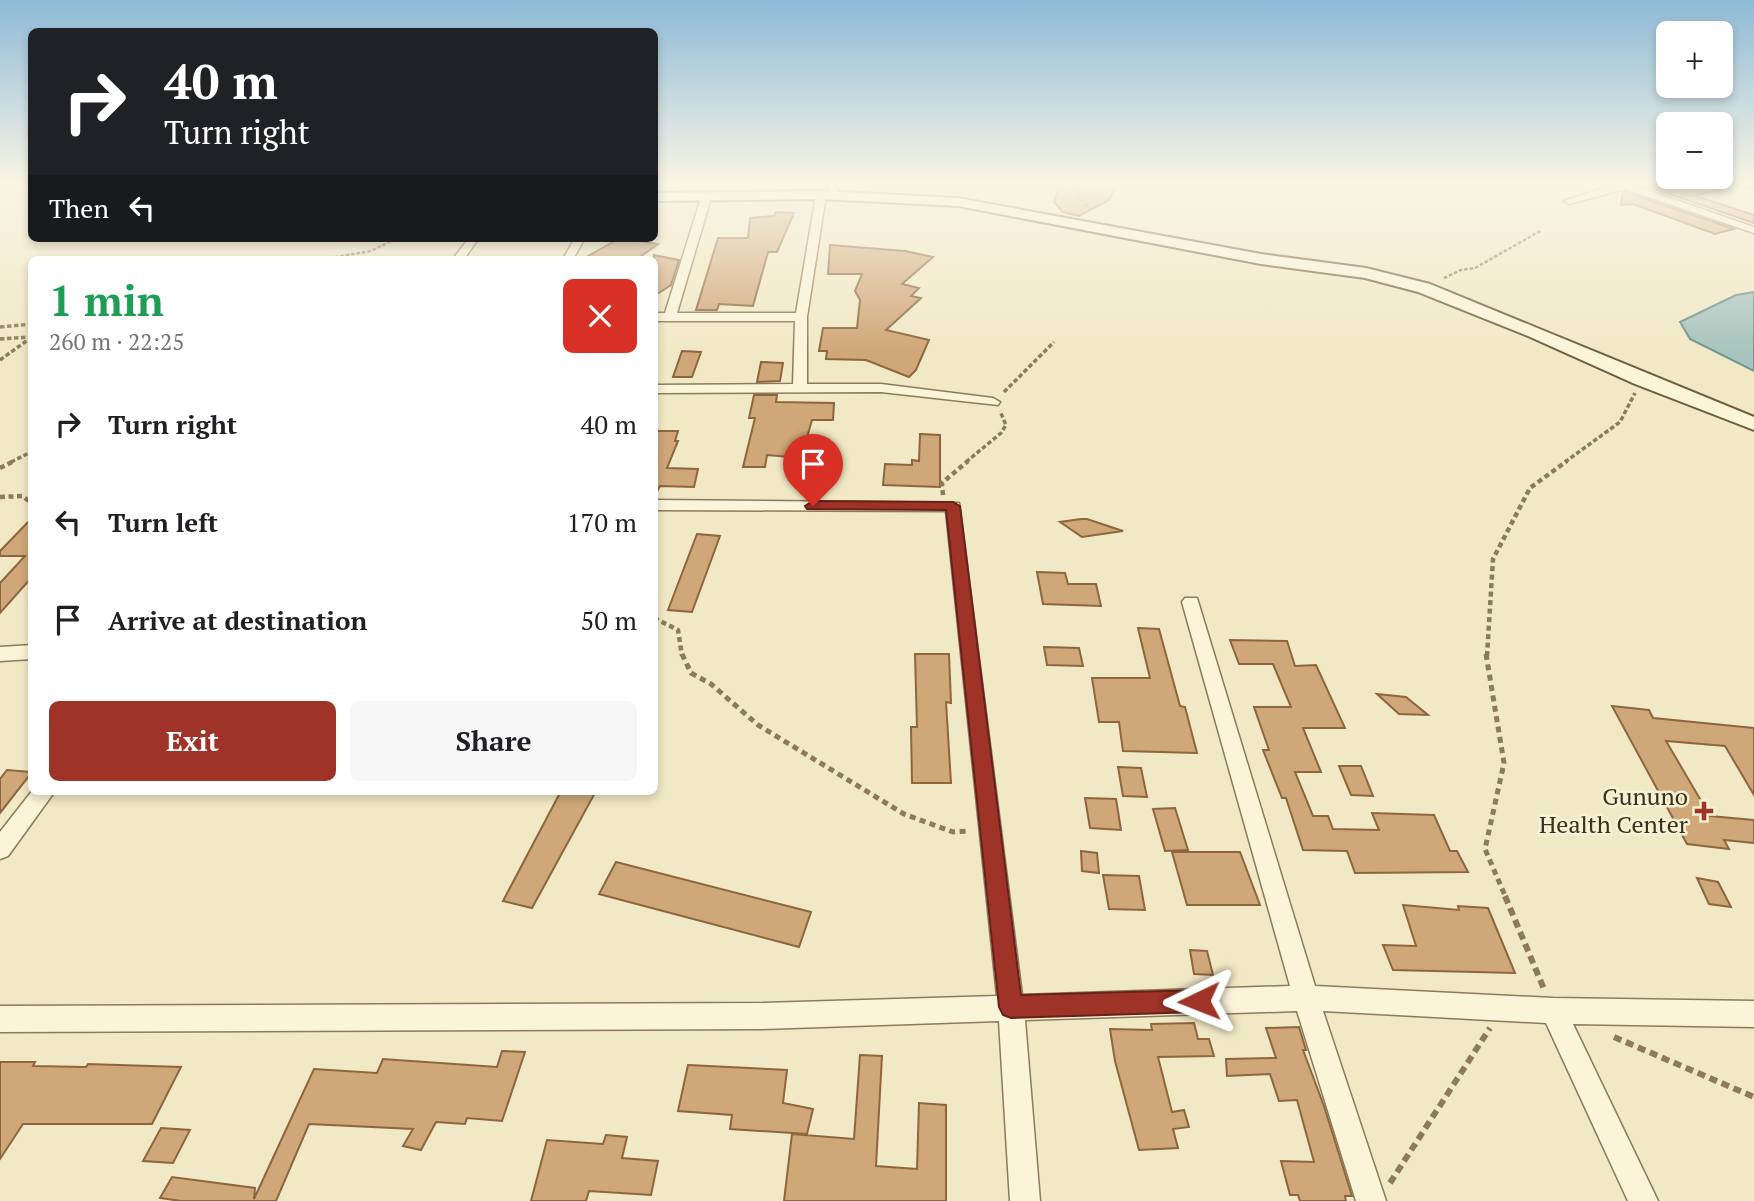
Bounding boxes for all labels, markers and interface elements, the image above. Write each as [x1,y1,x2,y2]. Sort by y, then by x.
map controls [1656,21,1733,189]
button: + [1656,21,1733,98]
text: 40 m [164,48,278,113]
icon: right [49,56,140,147]
text: Turn right [164,111,310,153]
button: − [1656,112,1733,189]
icon: left [123,189,161,227]
text: Then [49,191,109,225]
text: 1 min [49,272,164,328]
button: close [563,279,637,353]
text: 260 m · 22:25 [49,326,184,357]
icon: right [49,405,87,443]
text: Turn right [108,407,237,441]
text: 40 m [581,407,637,441]
pin [783,434,843,506]
icon: arrive [794,445,832,483]
icon: left [49,503,87,541]
text: Turn left [108,505,218,539]
text: 170 m [567,505,637,539]
icon: arrive [49,601,87,639]
text: Arrive at destination [108,603,367,637]
text: 50 m [581,603,637,637]
button: Exit [49,701,336,781]
button: Share [350,701,637,781]
place label: Gununo Health Center [1539,780,1689,840]
marker: Gununo Health Center [1694,801,1714,821]
position arrow [1162,964,1236,1038]

